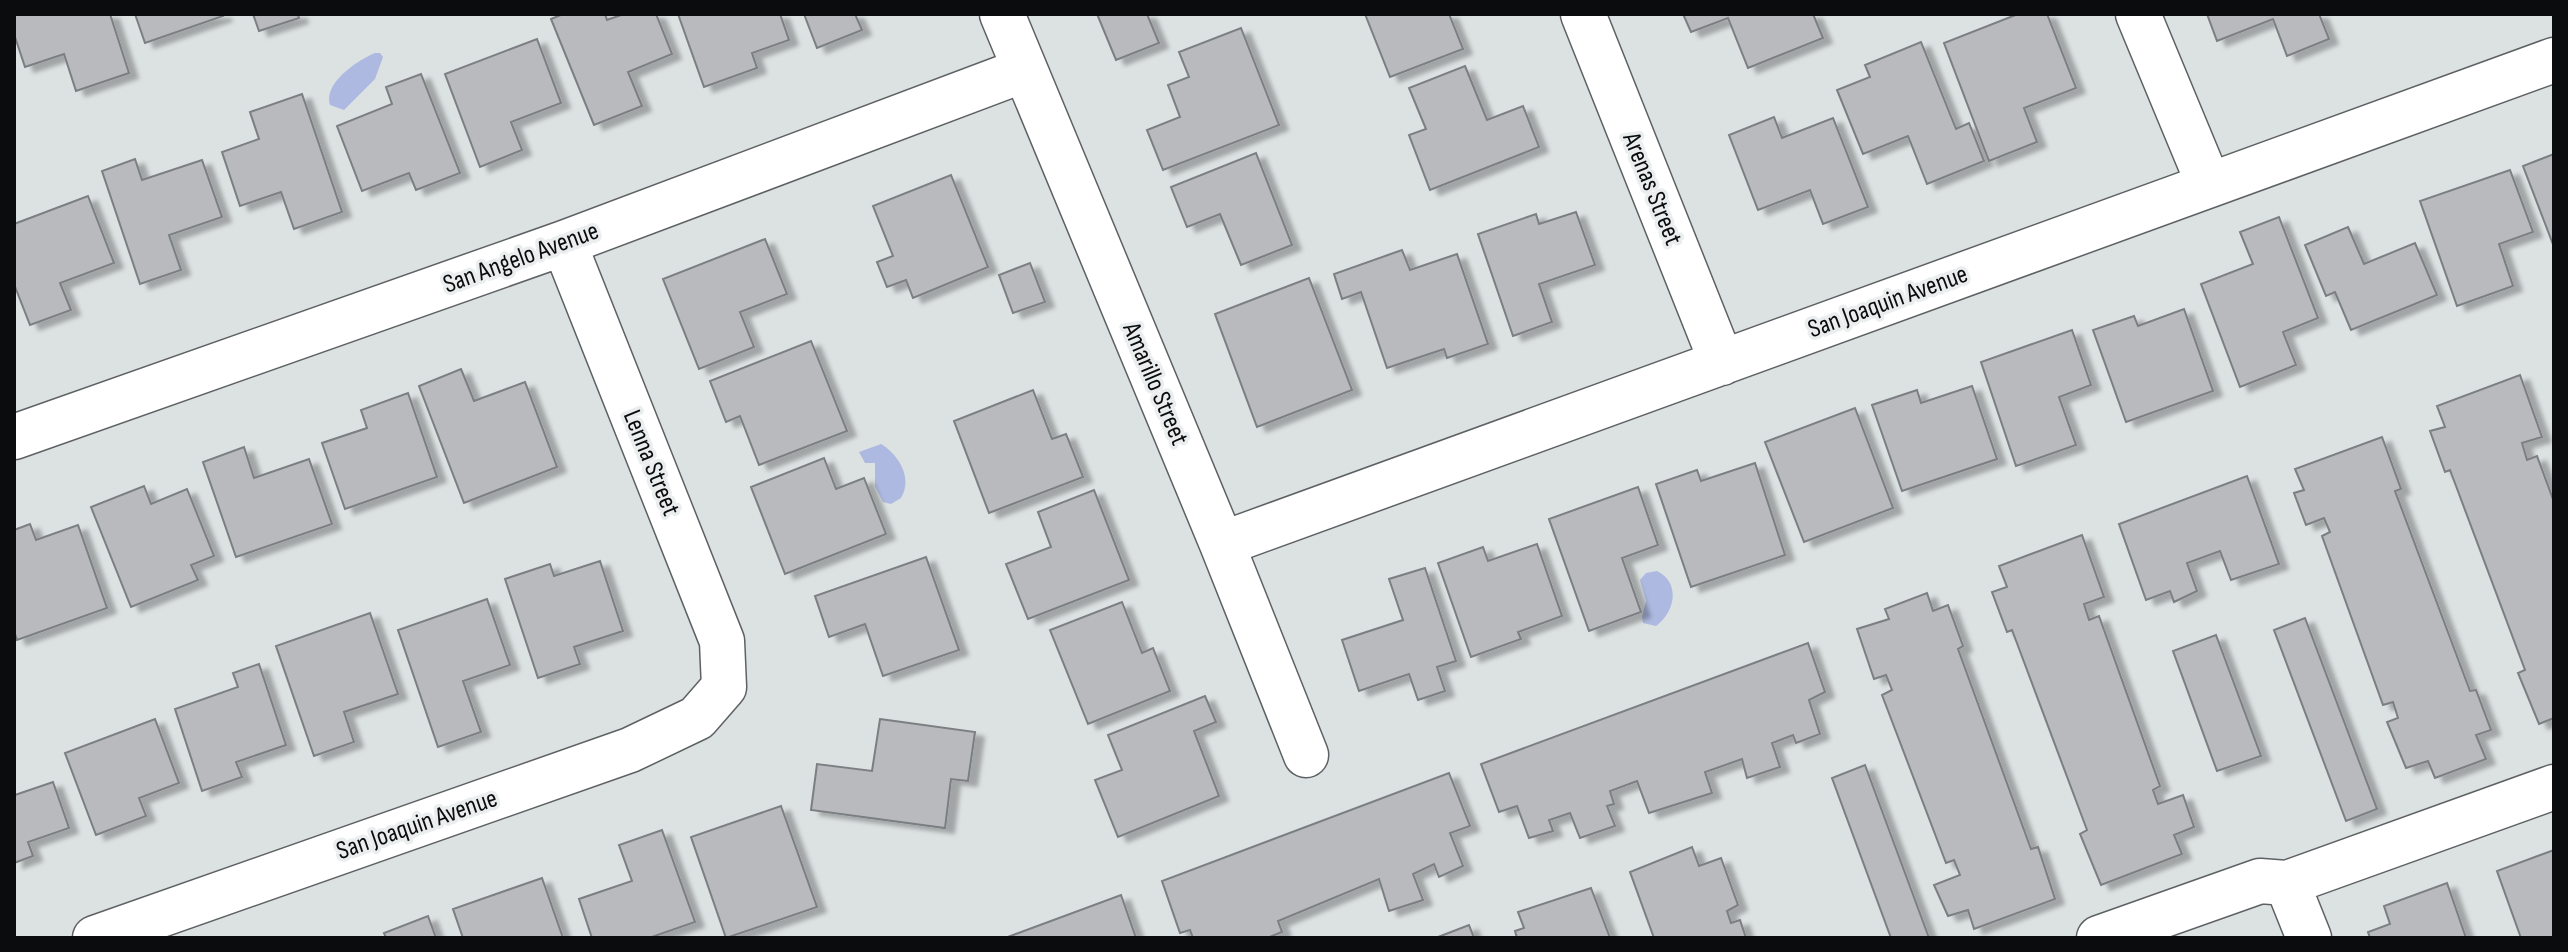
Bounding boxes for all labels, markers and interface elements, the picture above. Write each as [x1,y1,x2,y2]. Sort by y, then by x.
street label: Arenas Street [1615,127,1689,250]
street label: San Angelo Avenue [439,216,603,300]
street label: San Joaquin Avenue [1804,259,1972,345]
street label: Amarillo Street [1115,317,1195,450]
street label: Lenna Street [616,406,686,520]
street label: San Joaquin Avenue [333,783,501,867]

